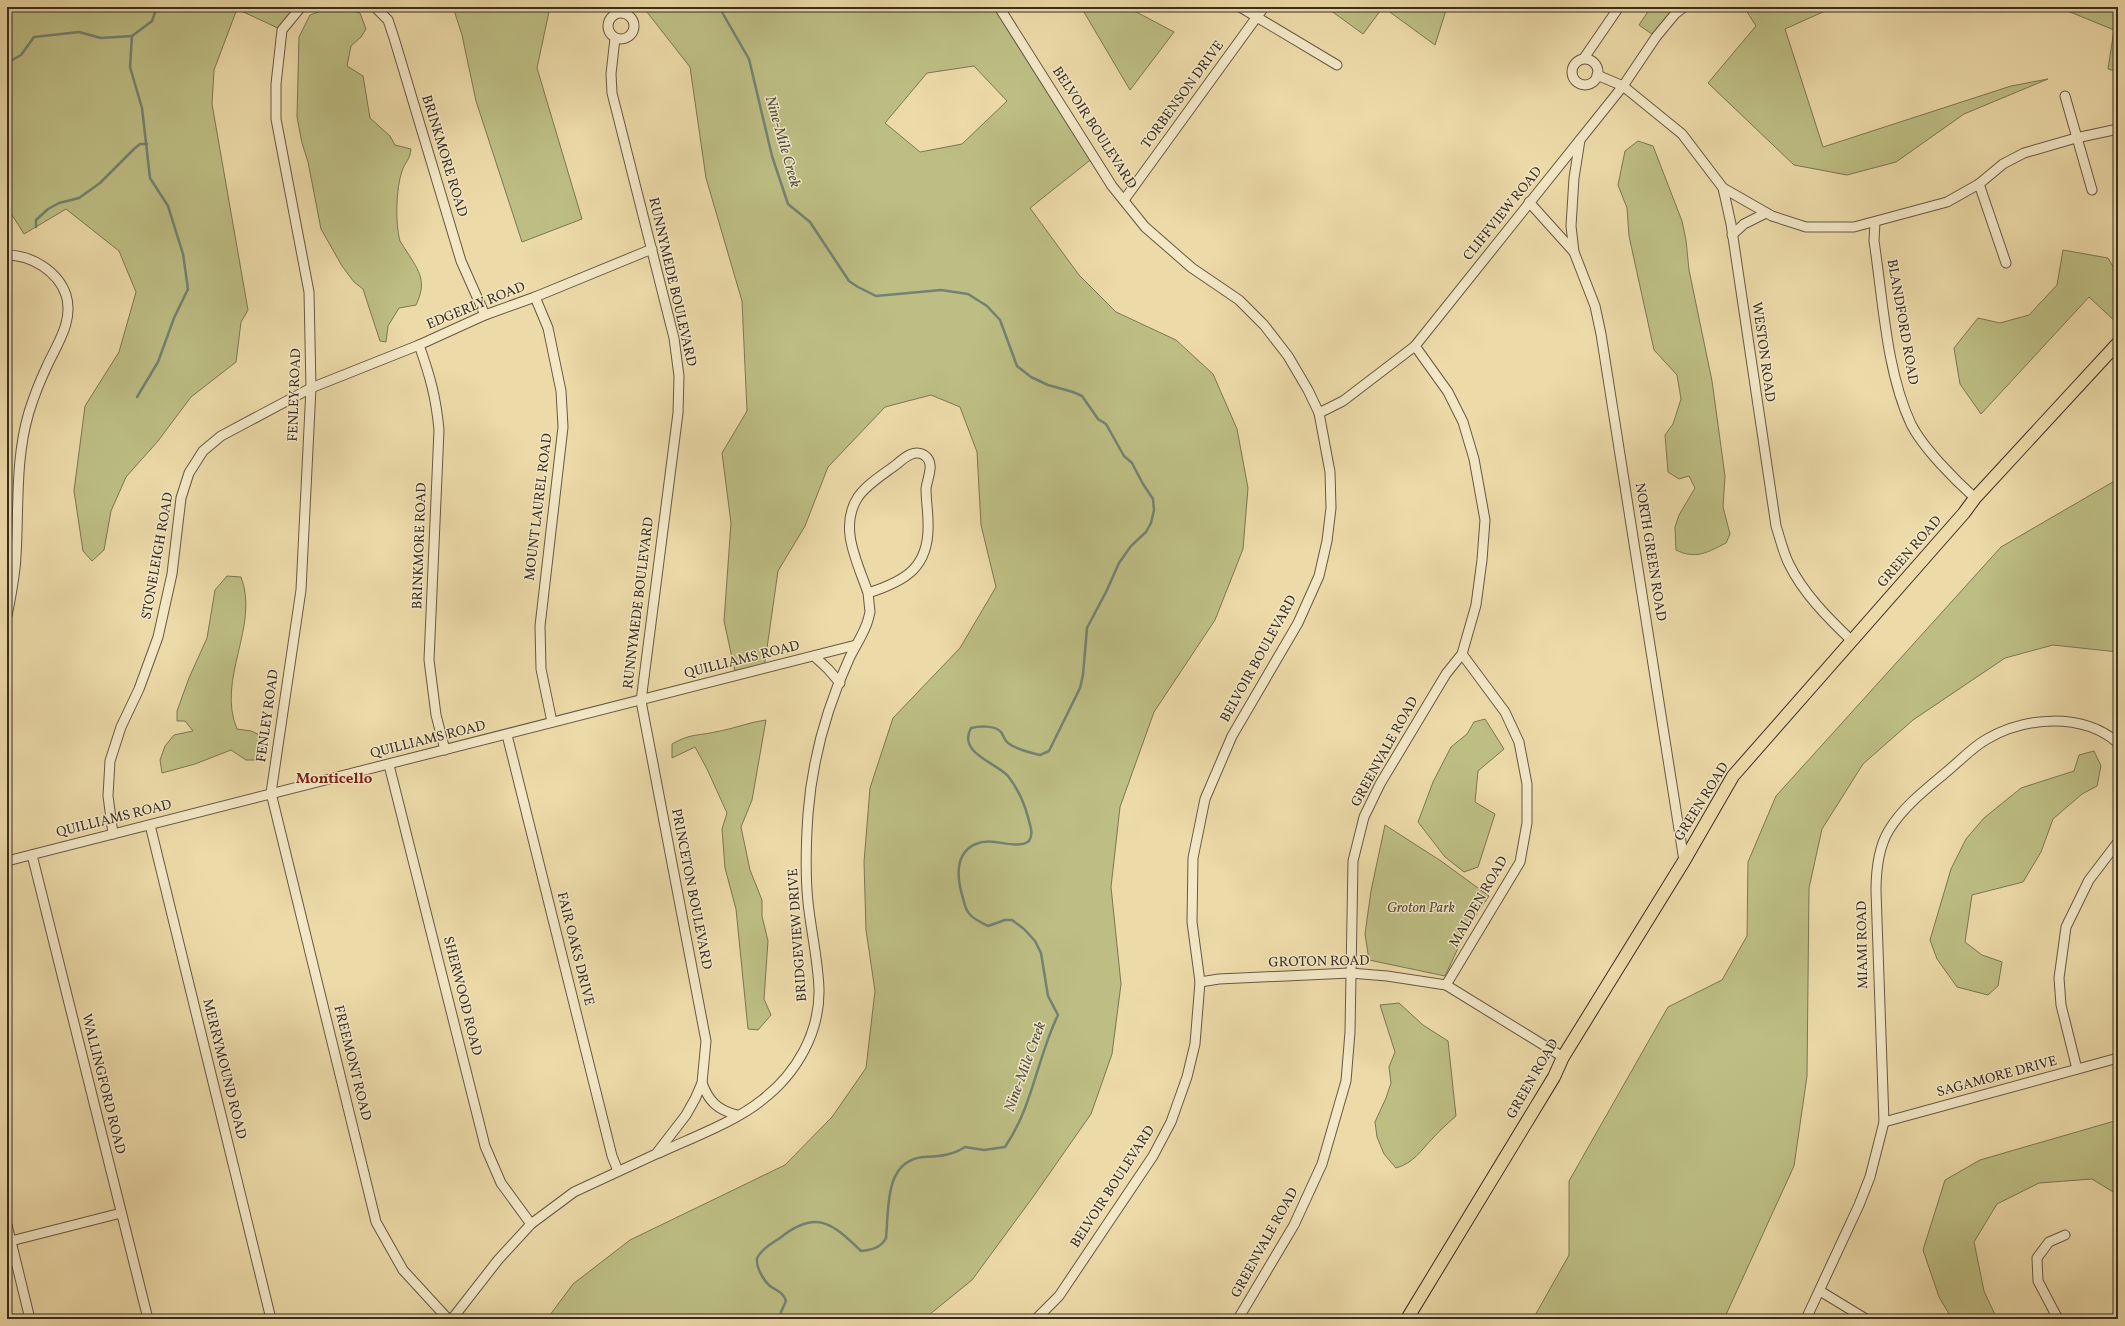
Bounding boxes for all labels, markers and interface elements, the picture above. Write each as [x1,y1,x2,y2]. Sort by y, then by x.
street label: TORBENSON DRIVE [1137,37,1229,153]
street label: BELVOIR BOULEVARD [1047,63,1141,193]
street label: BRINKMORE ROAD [416,93,472,219]
water label: Nine-Mile Creek [759,94,805,190]
street label: CLIFFVIEW ROAD [1459,163,1547,265]
street label: RUNNYMEDE BOULEVARD [643,196,701,368]
street label: BLANDFORD ROAD [1882,258,1922,386]
street label: EDGERLY ROAD [424,278,528,334]
street label: WESTON ROAD [1747,301,1779,403]
street label: FENLEY ROAD [284,348,306,442]
street label: MOUNT LAUREL ROAD [521,432,557,582]
street label: NORTH GREEN ROAD [1630,481,1670,623]
street label: BRINKMORE ROAD [408,482,432,610]
street label: STONELEIGH ROAD [137,491,179,621]
street label: GREEN ROAD [1873,512,1947,592]
street label: RUNNYMEDE BOULEVARD [619,516,659,690]
street label: BELVOIR BOULEVARD [1216,592,1302,726]
street label: QUILLIAMS ROAD [682,636,802,684]
street label: FENLEY ROAD [252,668,284,764]
street label: GREENVALE ROAD [1347,693,1423,811]
street label: QUILLIAMS ROAD [368,716,488,764]
street label: GREEN ROAD [1670,759,1734,845]
district label: Monticello [296,769,373,790]
street label: QUILLIAMS ROAD [54,795,174,843]
street label: PRINCETON BOULEVARD [666,807,716,971]
street label: MALDEN ROAD [1445,853,1513,951]
street label: BRIDGEVIEW DRIVE [784,868,812,1002]
street label: FAIR OAKS DRIVE [552,890,598,1008]
park label: Groton Park [1387,899,1455,918]
street label: MIAMI ROAD [1853,901,1873,989]
street label: SHERWOOD ROAD [438,934,486,1058]
street label: GROTON ROAD [1268,952,1370,972]
street label: MERRYMOUND ROAD [197,997,251,1141]
street label: FREEMONT ROAD [328,1003,376,1123]
street label: WALLINGFORD ROAD [76,1012,130,1156]
water label: Nine-Mile Creek [1000,1019,1052,1115]
street label: GREEN ROAD [1502,1036,1564,1122]
street label: SAGAMORE DRIVE [1935,1052,2059,1102]
street label: BELVOIR BOULEVARD [1066,1122,1160,1252]
street label: GREENVALE ROAD [1227,1184,1303,1302]

